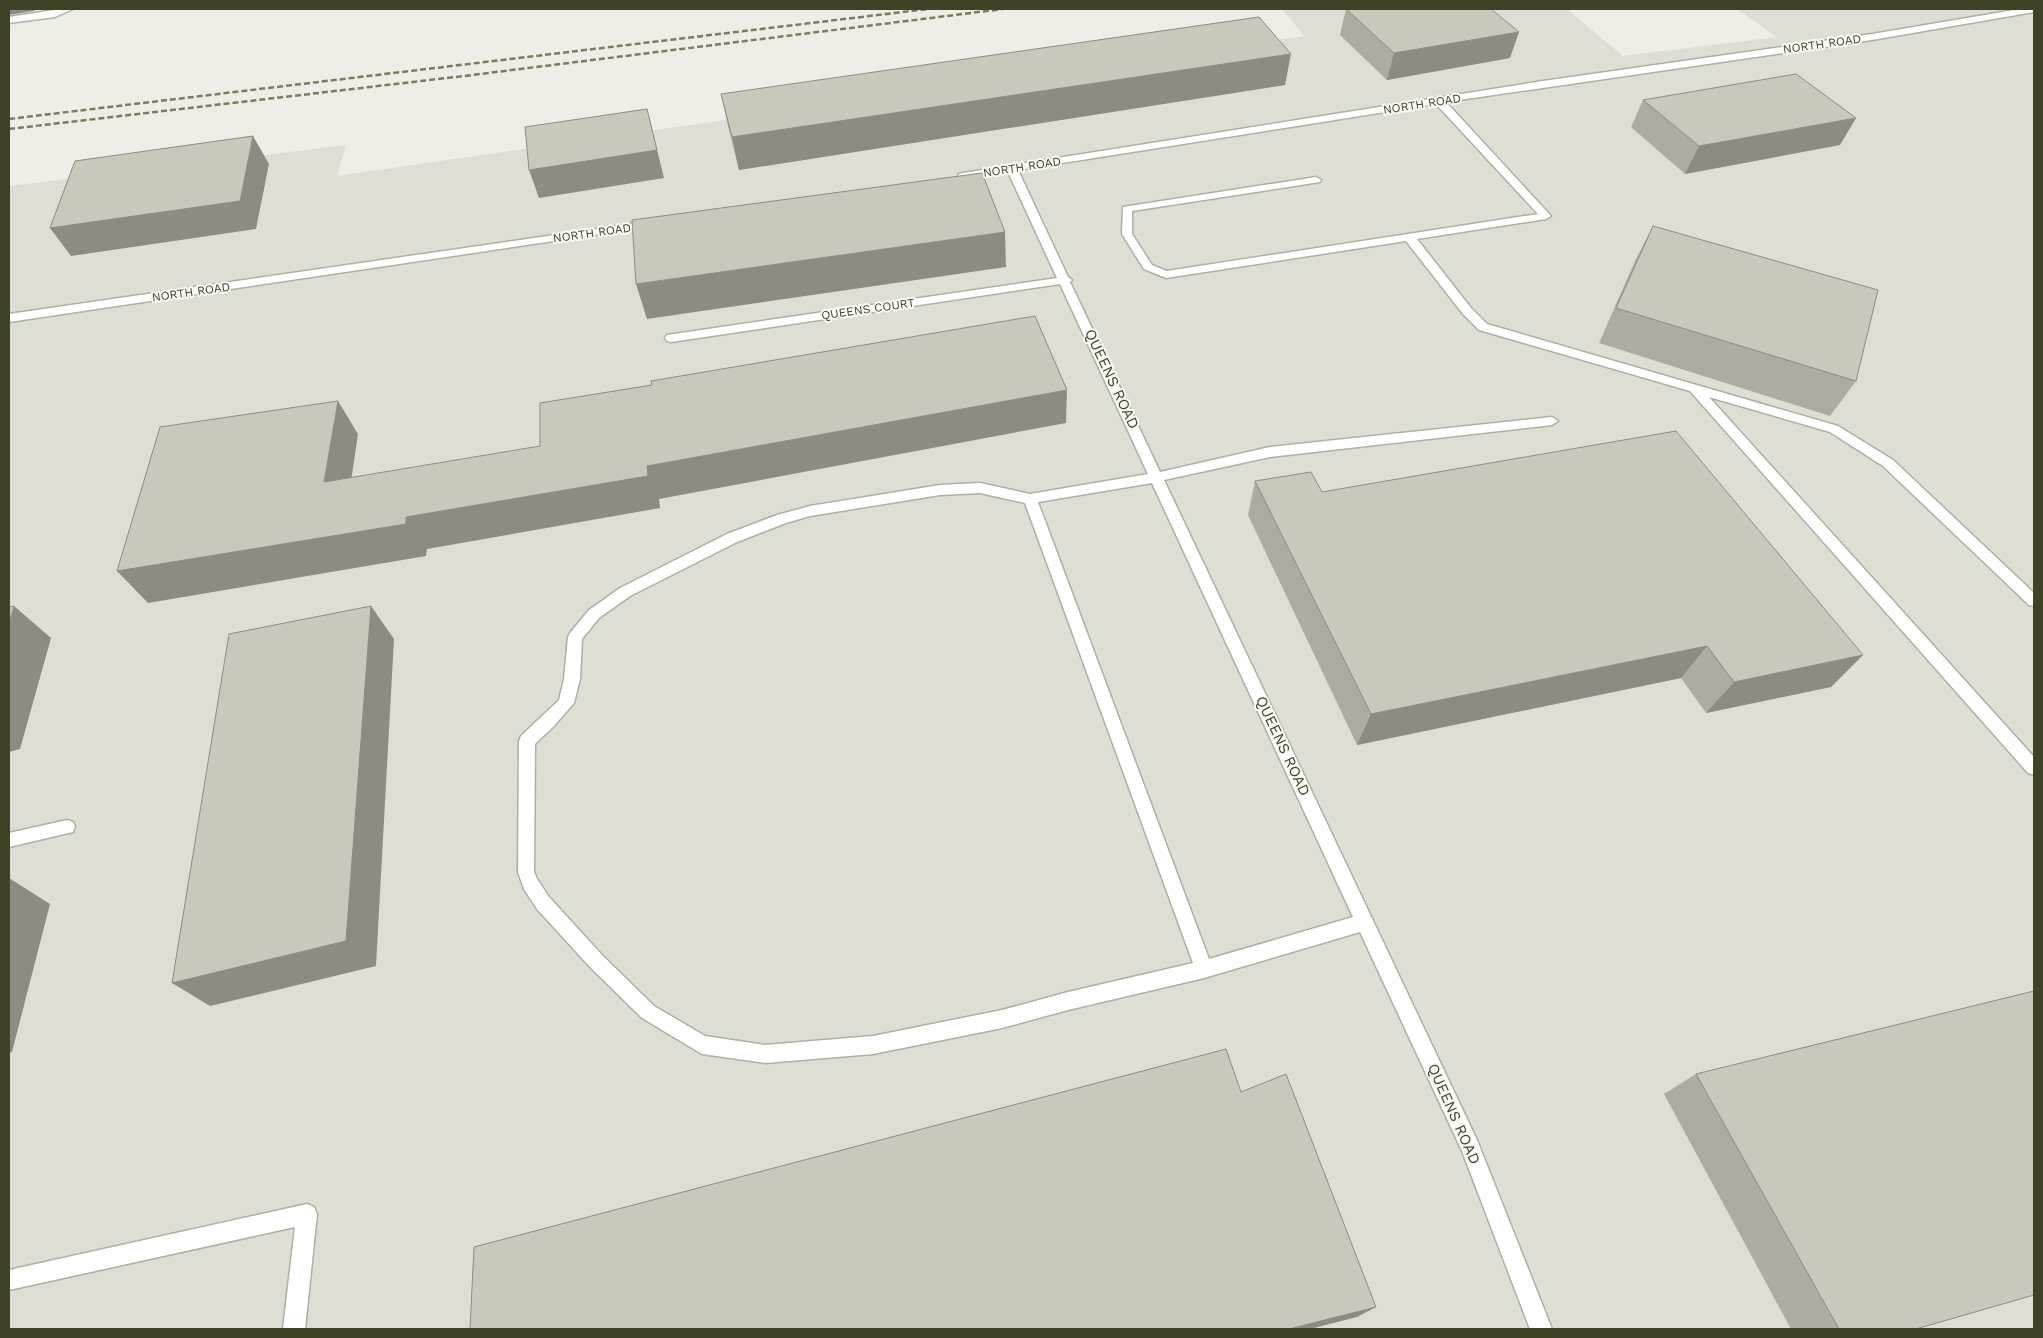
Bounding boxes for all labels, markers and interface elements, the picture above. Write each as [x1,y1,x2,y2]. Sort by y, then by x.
street label: NORTH ROAD [1782,32,1862,56]
street label: NORTH ROAD [1382,91,1462,117]
street label: NORTH ROAD [982,154,1062,180]
street label: NORTH ROAD [552,221,632,245]
street label: NORTH ROAD [151,280,231,304]
street label: QUEENS COURT [820,296,916,322]
street label: QUEENS ROAD [1081,326,1143,432]
street label: QUEENS ROAD [1252,693,1314,799]
street label: QUEENS ROAD [1424,1061,1484,1167]

